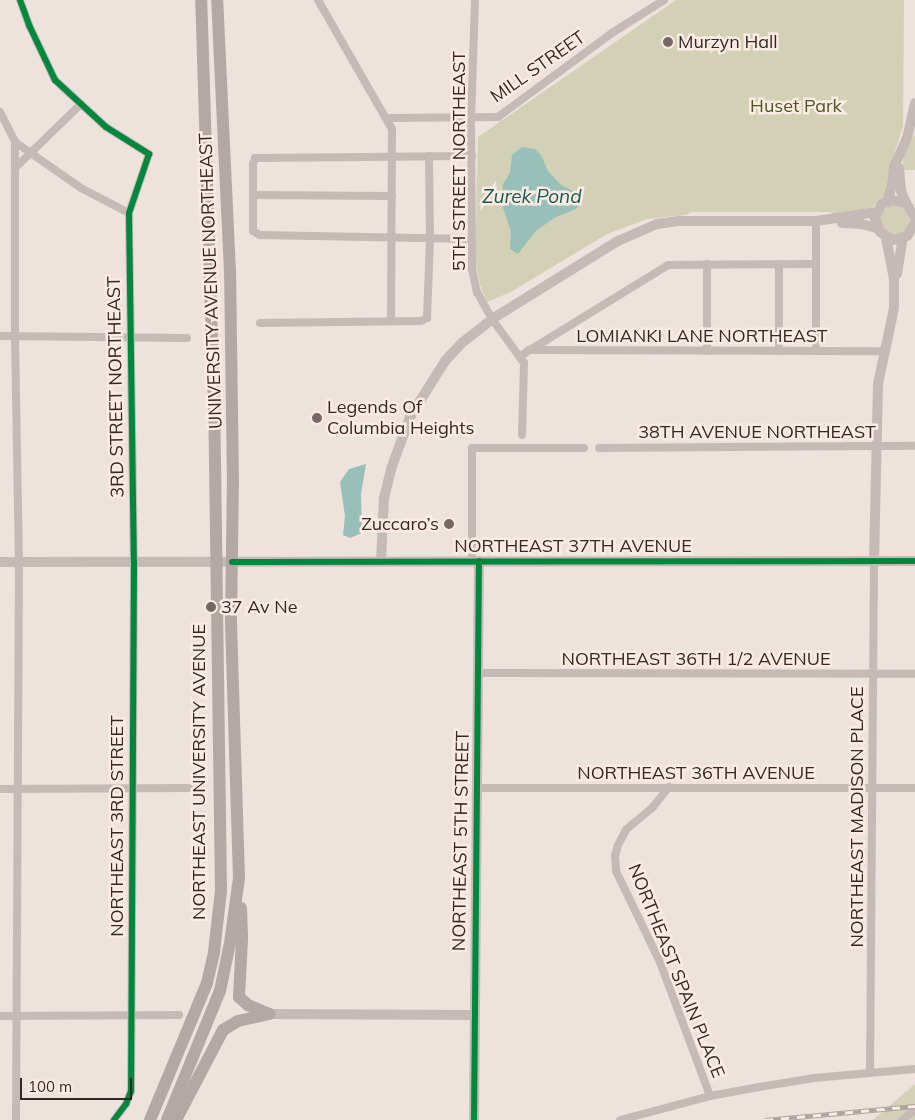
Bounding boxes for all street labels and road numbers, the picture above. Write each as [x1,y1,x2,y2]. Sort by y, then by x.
street label: MILL STREET [487,26,589,108]
street label: 5TH STREET NORTHEAST [448,51,470,271]
street label: UNIVERSITY AVENUE NORTHEAST [195,133,227,429]
street label: 3RD STREET NORTHEAST [103,276,129,498]
street label: LOMIANKI LANE NORTHEAST [576,325,828,347]
street label: 38TH AVENUE NORTHEAST [638,421,876,443]
street label: NORTHEAST 37TH AVENUE [454,535,692,557]
street label: NORTHEAST UNIVERSITY AVENUE [188,624,210,920]
street label: NORTHEAST 36TH 1/2 AVENUE [561,648,831,670]
street label: NORTHEAST MADISON PLACE [846,686,868,948]
street label: NORTHEAST 3RD STREET [106,715,128,937]
street label: NORTHEAST 5TH STREET [448,731,474,951]
street label: NORTHEAST 36TH AVENUE [577,762,815,784]
street label: NORTHEAST SPAIN PLACE [623,861,729,1081]

